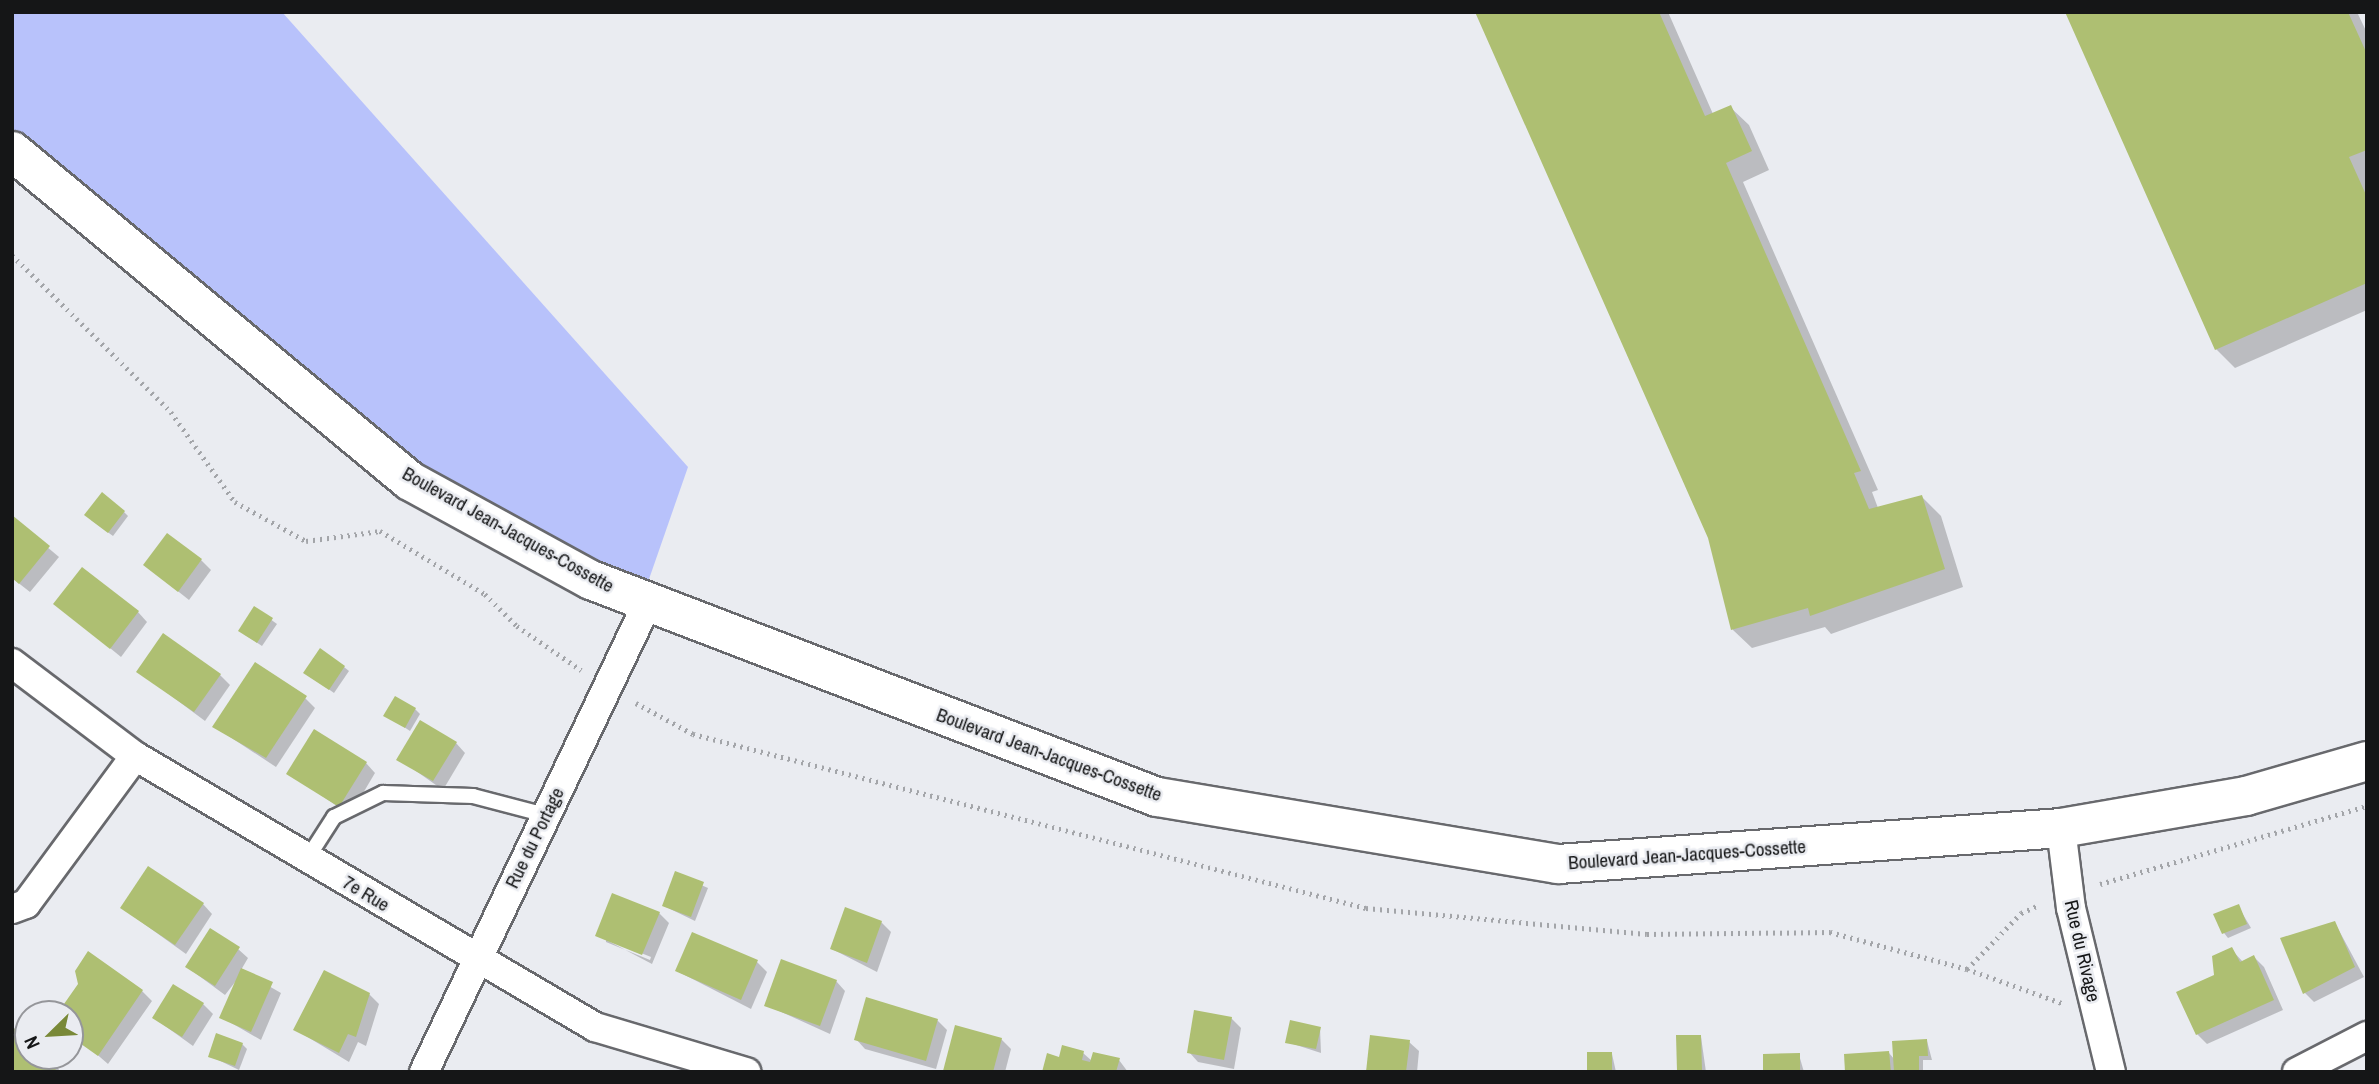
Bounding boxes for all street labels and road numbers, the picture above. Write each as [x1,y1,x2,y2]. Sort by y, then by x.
street label: Boulevard Jean-Jacques-Cossette [398,462,618,598]
street label: Boulevard Jean-Jacques-Cossette [933,704,1165,806]
street label: Rue du Portage [501,784,569,892]
street label: Boulevard Jean-Jacques-Cossette [1567,835,1807,875]
street label: 7e Rue [339,871,393,917]
street label: Rue du Rivage [2059,898,2105,1004]

